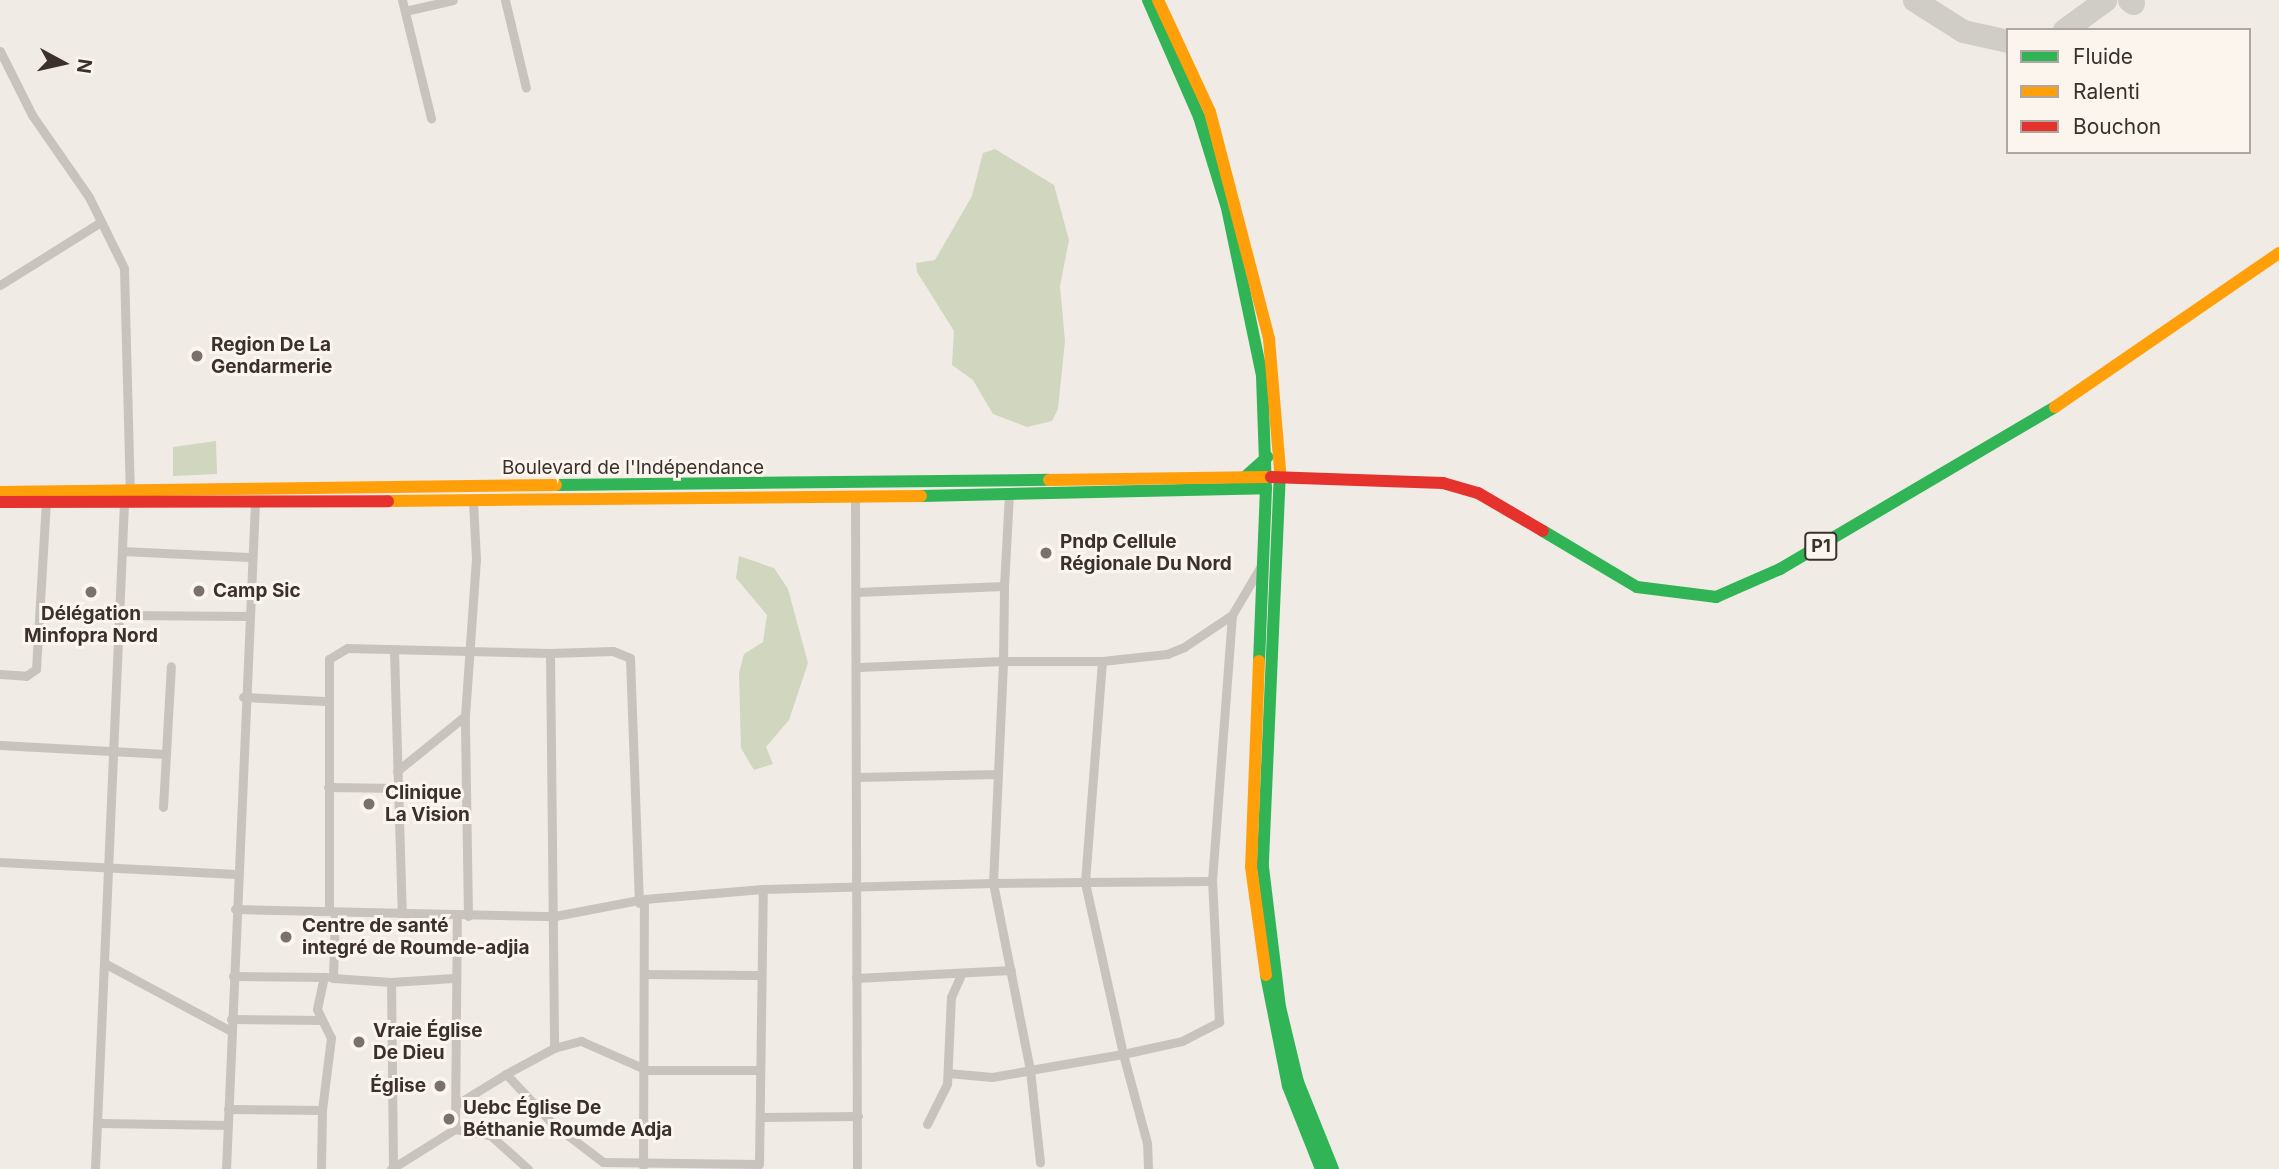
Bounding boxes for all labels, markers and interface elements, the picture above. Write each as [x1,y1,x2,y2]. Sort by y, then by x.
north arrow [28,28,98,98]
legend [2006,28,2251,154]
text: Fluide [2073,44,2133,69]
text: N [72,57,97,75]
text: Ralenti [2073,79,2140,104]
text: Bouchon [2073,114,2161,139]
place label: Region De La Gendarmerie [211,334,332,378]
marker: Region De La Gendarmerie [189,348,205,364]
street label: Boulevard de l'Indépendance [502,457,764,479]
place label: Pndp Cellule Régionale Du Nord [1060,531,1232,575]
road number: P1 [1804,532,1839,560]
marker: Pndp Cellule Régionale Du Nord [1038,545,1054,561]
place label: Camp Sic [213,580,301,602]
marker: Camp Sic [191,583,207,599]
marker: Délégation Minfopra Nord [83,584,99,600]
place label: Délégation Minfopra Nord [24,603,158,647]
place label: Clinique La Vision [385,782,470,826]
marker: Clinique La Vision [359,794,379,814]
place label: Centre de santé integré de Roumde-adjia [302,915,530,959]
marker: Centre de santé integré de Roumde-adjia [276,927,296,947]
place label: Vraie Église De Dieu [373,1020,482,1064]
marker: Vraie Église De Dieu [351,1034,367,1050]
place label: Église [370,1075,426,1097]
marker: Église [432,1078,448,1094]
place label: Uebc Église De Béthanie Roumde Adja [463,1097,672,1141]
marker: Uebc Église De Béthanie Roumde Adja [441,1111,457,1127]

